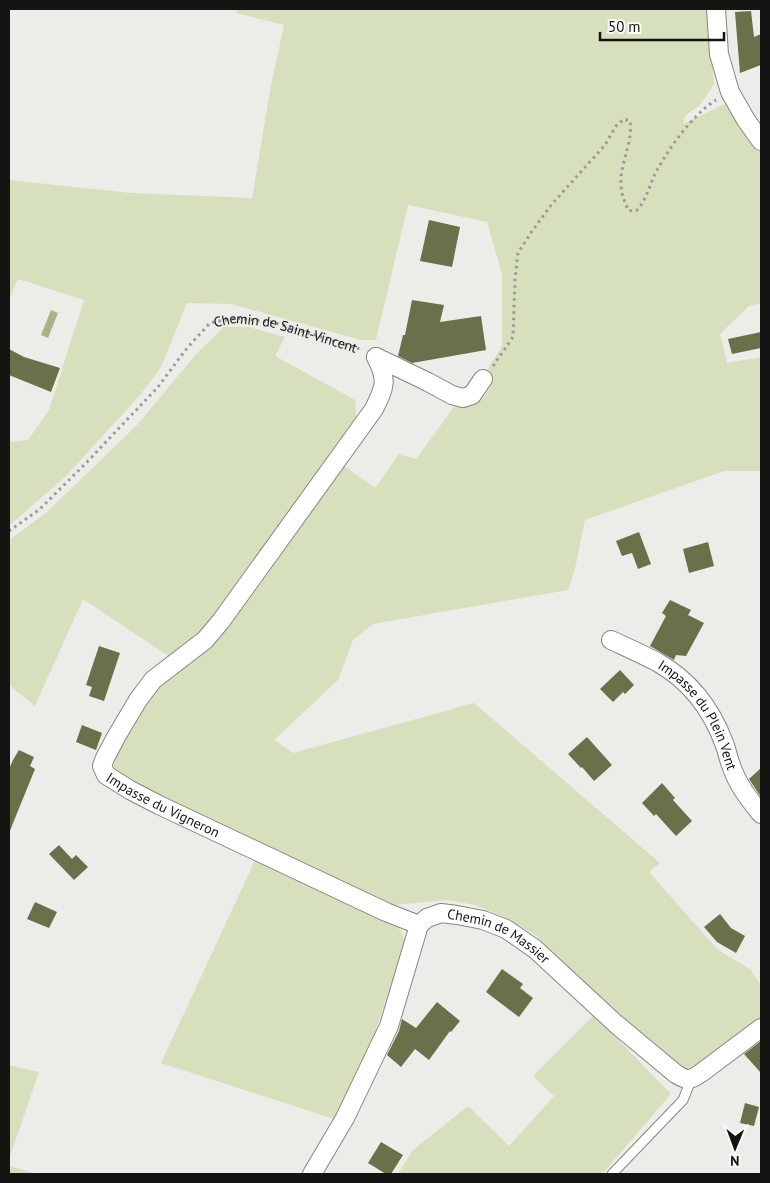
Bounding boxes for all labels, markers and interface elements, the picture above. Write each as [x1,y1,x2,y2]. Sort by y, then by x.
scale bar [600,10,724,42]
text: 50 m [608,17,641,36]
street label: Chemin de Saint-Vincent [212,309,360,357]
street label: Impasse du Plein Vent [655,656,741,773]
street label: Impasse du Vigneron [103,768,223,841]
street label: Chemin de Massier [446,905,554,968]
north arrow [710,1123,760,1173]
text: N [730,1152,740,1170]

